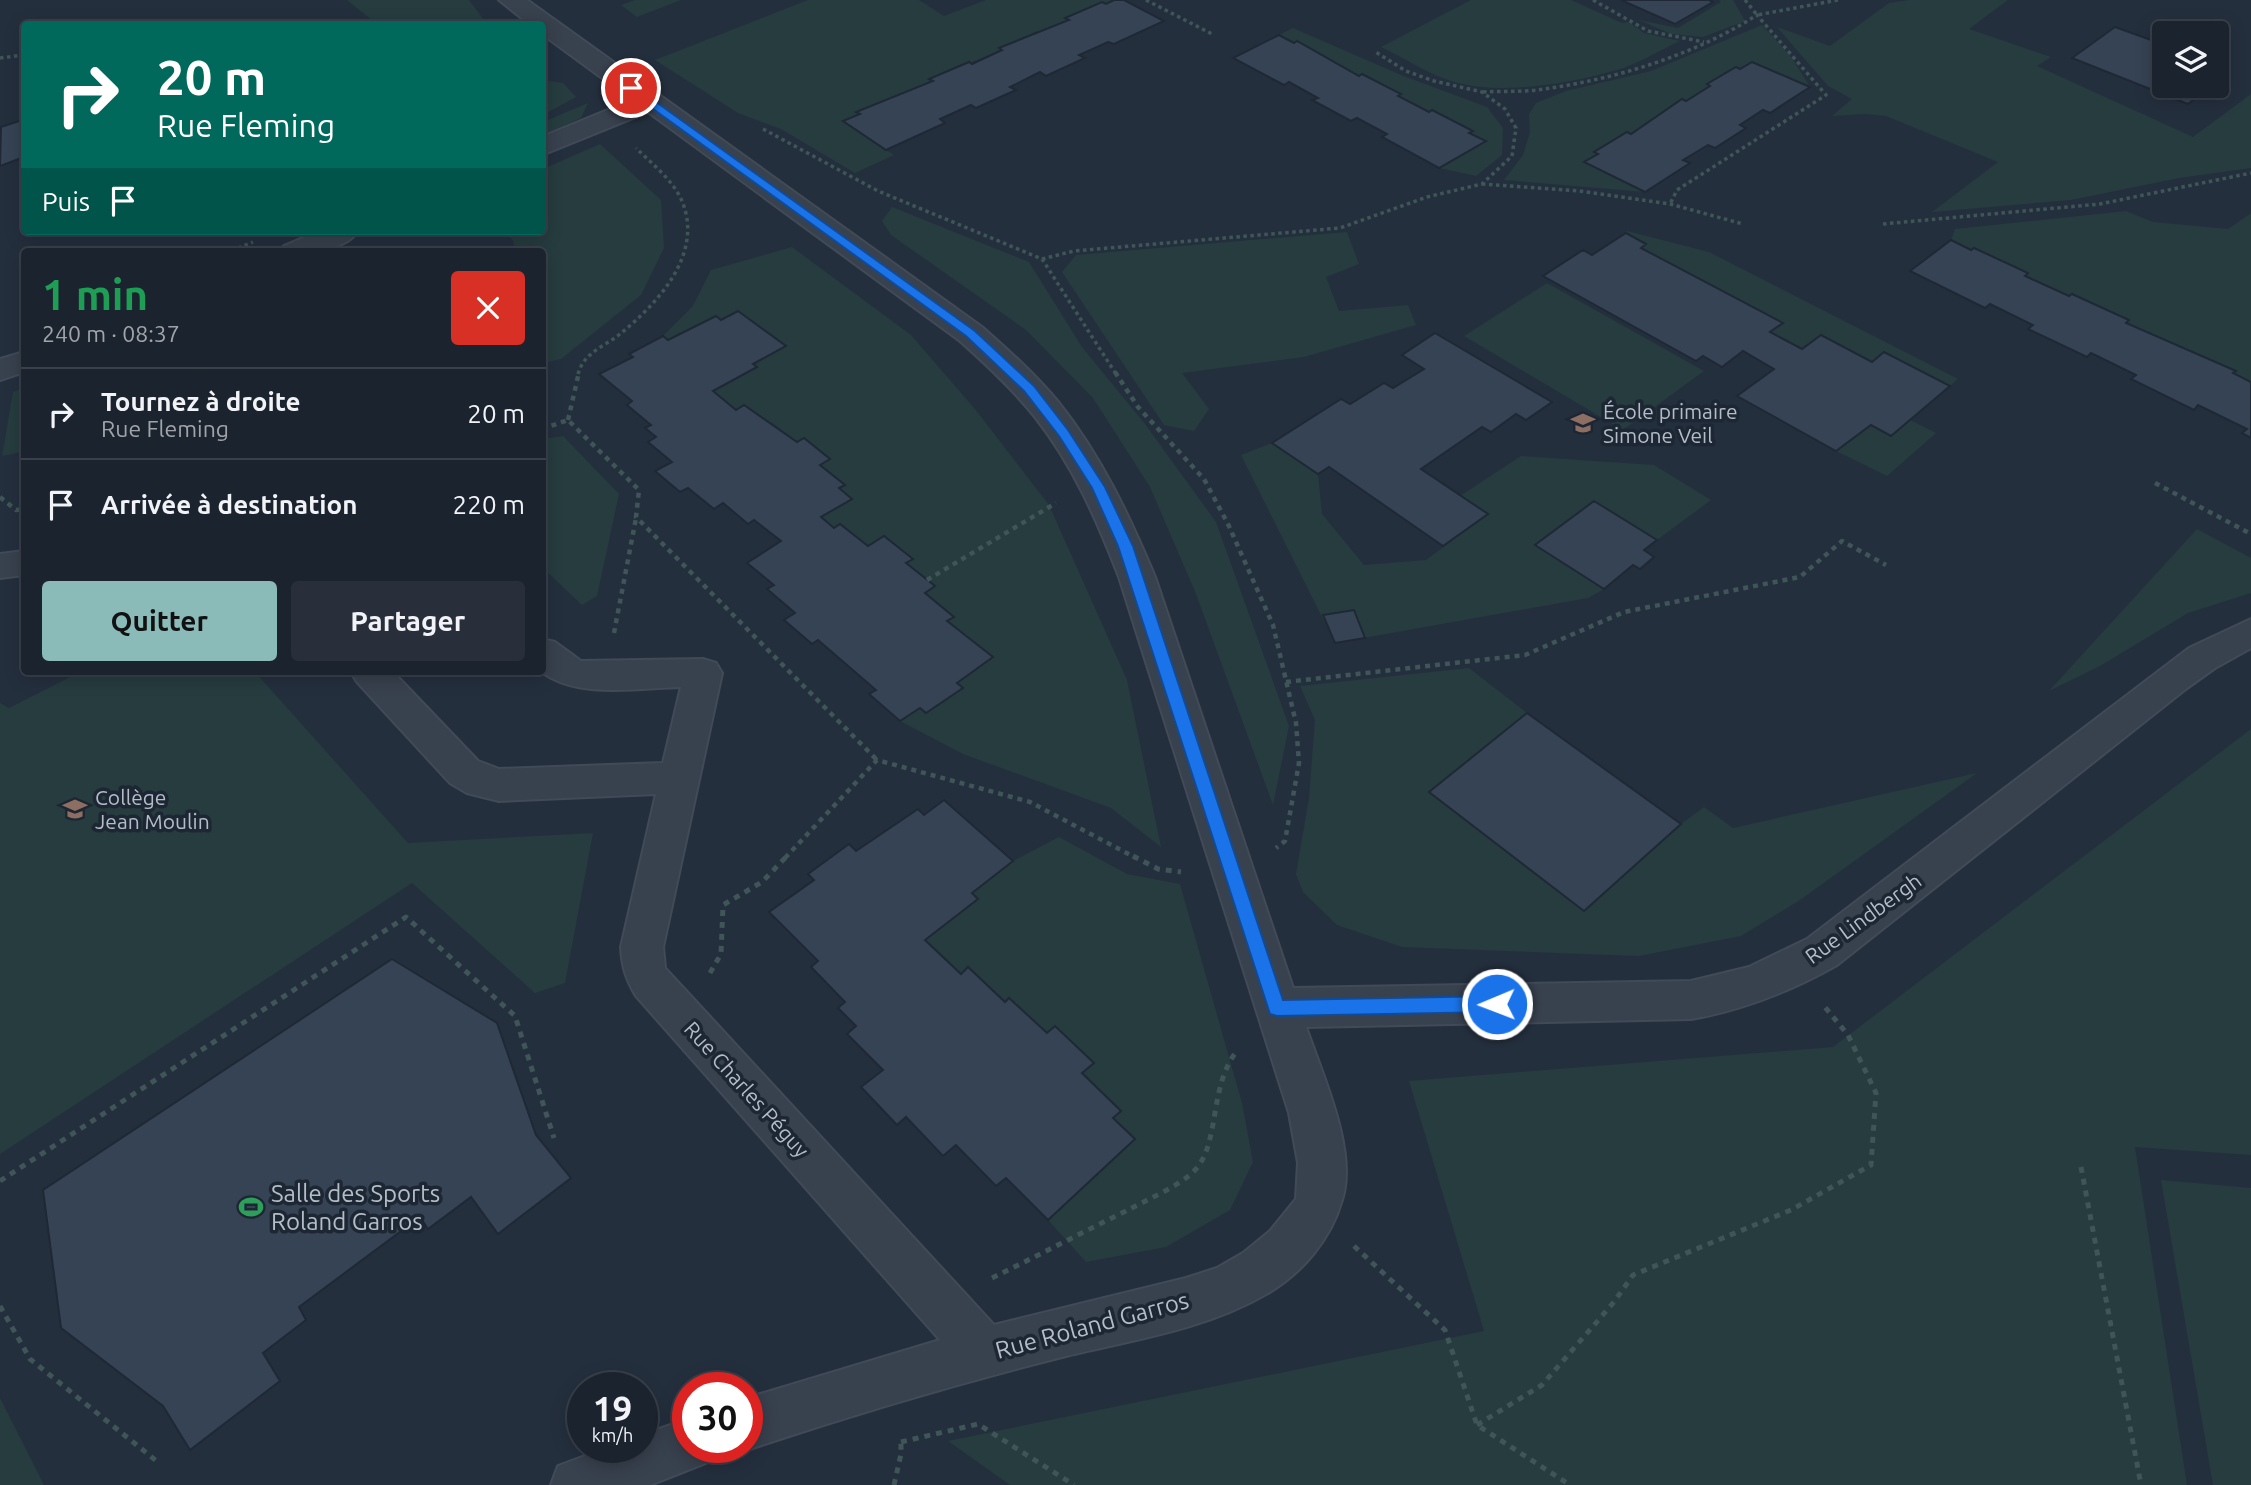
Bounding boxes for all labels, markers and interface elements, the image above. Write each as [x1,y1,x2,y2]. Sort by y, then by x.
map controls [2152,21,2229,98]
button: layers [2152,21,2229,98]
icon: right [42,49,133,140]
text: 20 m [157,49,266,104]
pin [601,58,661,118]
icon: arrive [612,69,650,107]
text: Rue Fleming [157,107,335,143]
icon: arrive [104,182,142,220]
text: Puis [42,187,90,216]
text: 1 min [42,271,148,318]
button: close [451,271,525,345]
text: 240 m · 08:37 [42,321,180,346]
text: Tournez à droite [101,387,300,416]
icon: right [42,395,80,433]
text: 20 m [467,399,525,428]
place label: École primaire Simone Veil [1603,399,1738,447]
school or university icon: École primaire Simone Veil [1569,409,1597,437]
text: Rue Fleming [101,416,229,441]
icon: arrive [42,486,80,524]
text: Arrivée à destination [101,490,357,519]
text: 220 m [453,490,525,519]
button: Quitter [42,581,277,661]
button: Partager [291,581,525,661]
place label: Collège Jean Moulin [95,785,210,833]
school or university icon: Collège Jean Moulin [61,795,89,823]
street label: Rue Lindbergh [1800,868,1926,968]
position arrow [1460,967,1534,1041]
street label: Rue Charles Péguy [680,1016,814,1162]
place label: Salle des Sports Roland Garros [271,1180,440,1235]
sports icon: Salle des Sports Roland Garros [237,1193,265,1221]
street label: Rue Roland Garros [992,1286,1192,1364]
speed limit sign: 30 [672,1372,763,1463]
text: 19 [593,1388,632,1428]
text: km/h [592,1425,633,1445]

